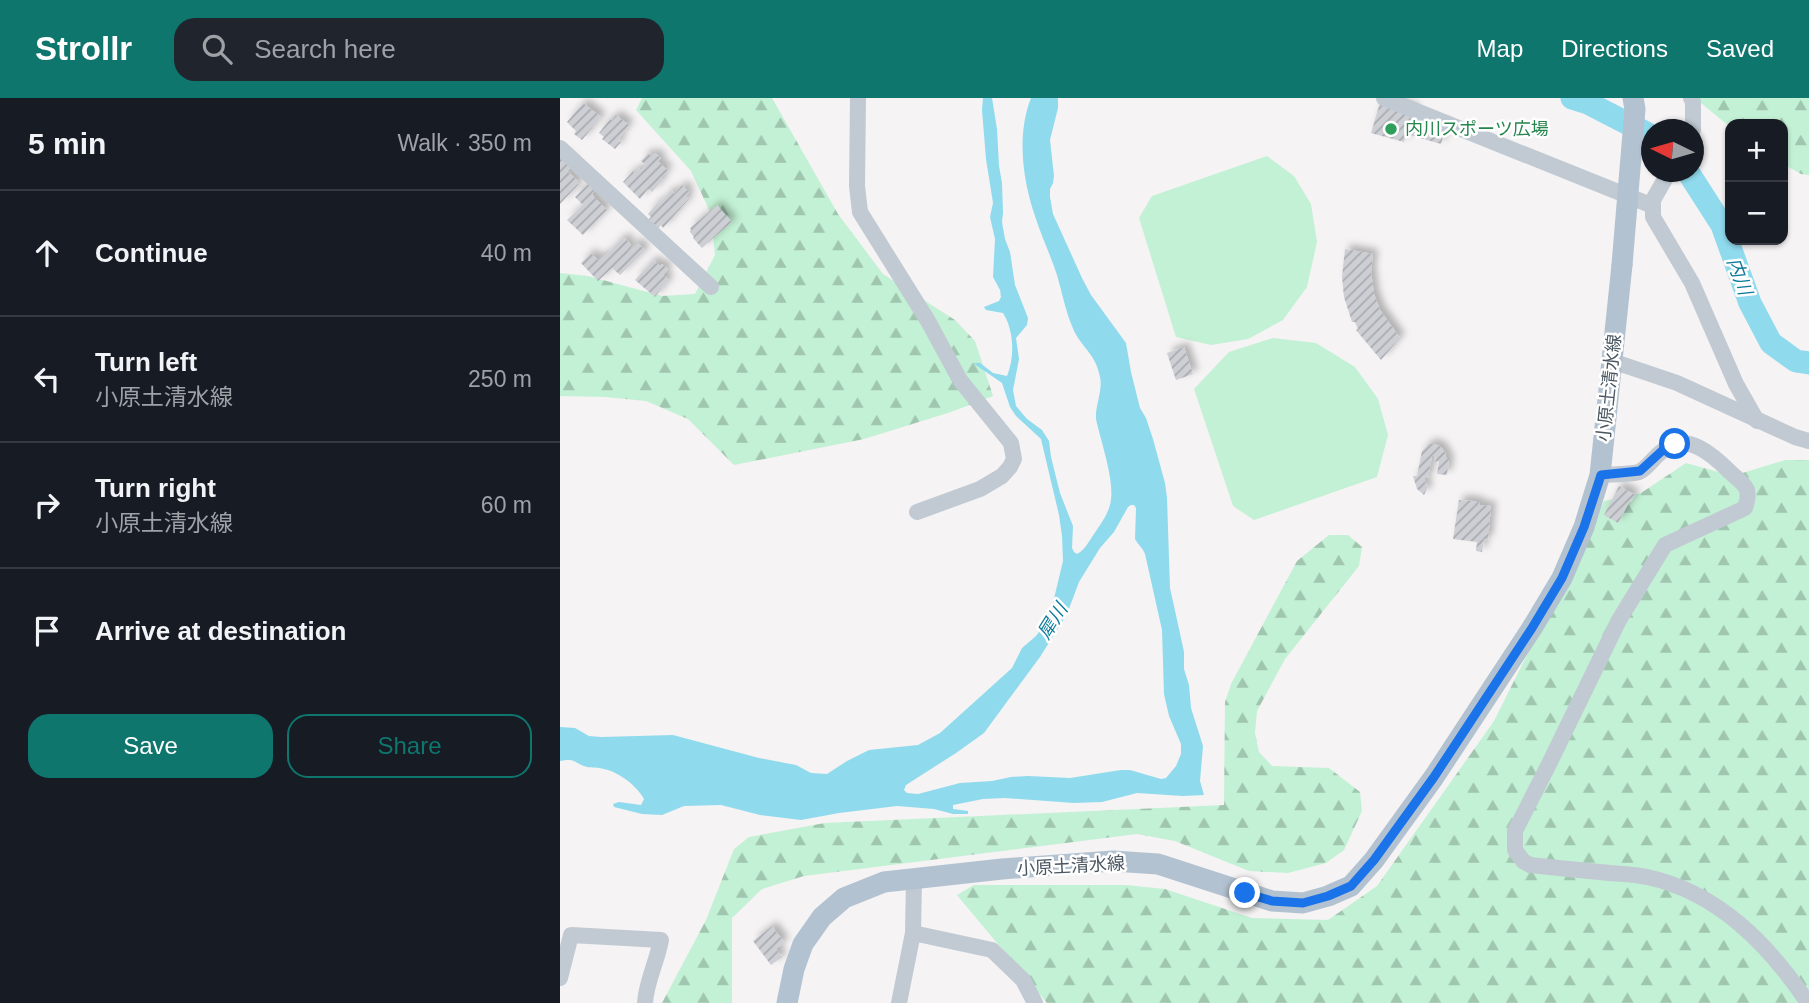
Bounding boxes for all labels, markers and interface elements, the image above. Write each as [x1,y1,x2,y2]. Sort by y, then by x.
search box [174,18,664,81]
text: Strollr [35,30,132,67]
icon: search [198,30,236,68]
text: Search here [254,34,396,64]
text: Map [1477,35,1523,62]
text: Directions [1561,35,1668,62]
text: Saved [1706,35,1774,62]
place label: 内川スポーツ広場 [1405,119,1549,139]
north arrow [1641,119,1704,182]
map controls [1725,119,1788,245]
button: + [1725,119,1788,182]
marker: 内川スポーツ広場 [1383,121,1399,137]
text: 5 min [28,127,106,160]
text: Walk · 350 m [397,130,532,156]
button: − [1725,182,1788,245]
icon: ahead [28,234,66,272]
text: Continue [95,238,208,268]
text: 40 m [481,240,532,266]
water label: 内川 [1723,255,1757,299]
street label: 小原土清水線 [1593,333,1625,443]
text: Turn left [95,347,197,377]
icon: left [28,360,66,398]
text: 250 m [468,366,532,392]
text: 小原土清水線 [95,384,233,410]
route start [1659,428,1690,459]
text: Turn right [95,473,216,503]
icon: right [28,486,66,524]
text: 60 m [481,492,532,518]
text: 小原土清水線 [95,510,233,536]
water label: 犀川 [1033,598,1072,643]
icon: arrive [28,612,66,650]
text: Arrive at destination [95,616,346,646]
button: Save [28,714,273,778]
button: Share [287,714,532,778]
street label: 小原土清水線 [1017,853,1125,879]
route end [1229,877,1260,908]

